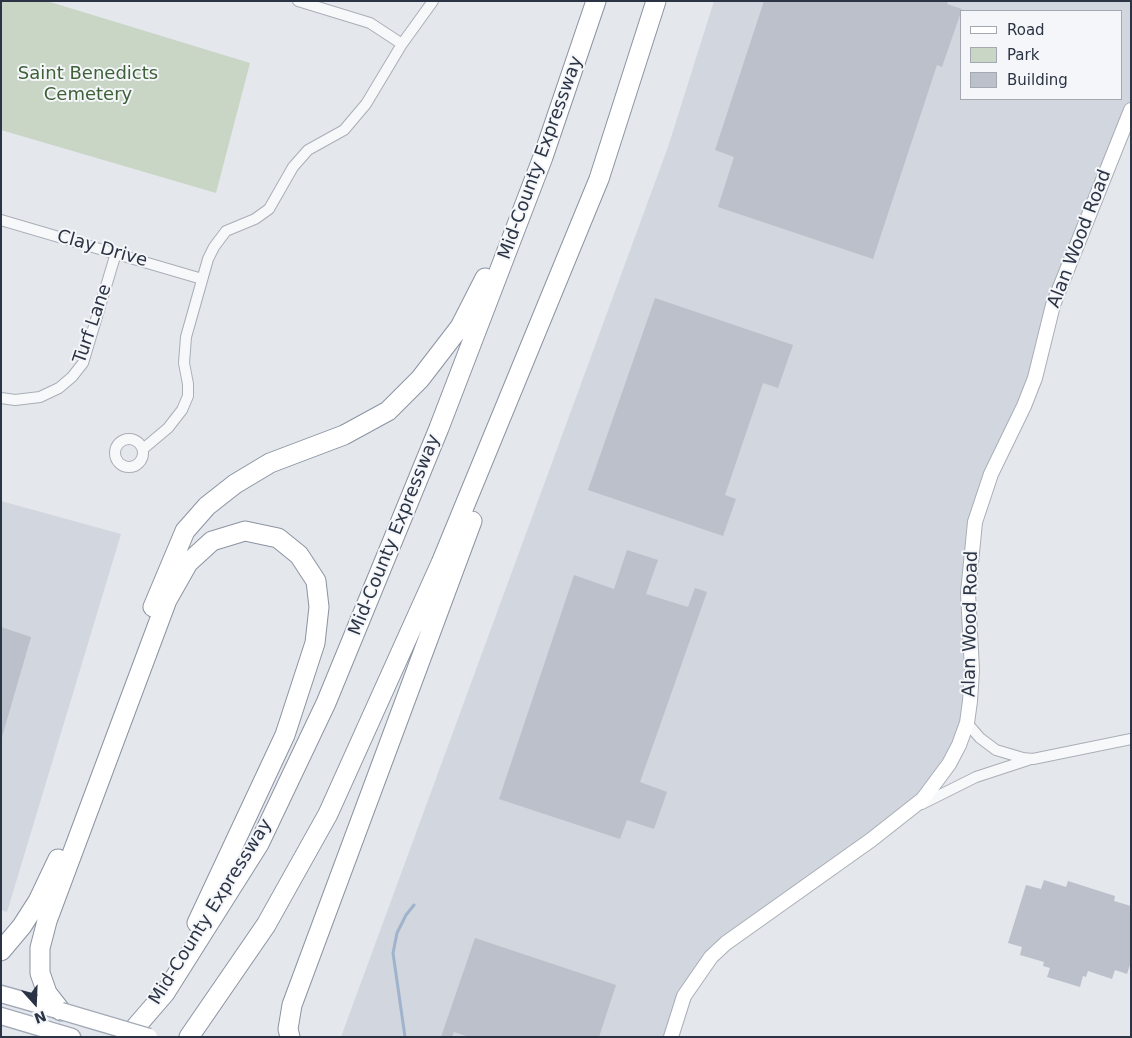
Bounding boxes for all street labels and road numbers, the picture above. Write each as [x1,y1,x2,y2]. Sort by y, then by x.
street label: Mid-County Expressway [494,53,588,263]
street label: Alan Wood Road [1044,167,1116,311]
street label: Clay Drive [54,226,150,272]
street label: Turf Lane [69,281,117,367]
street label: Mid-County Expressway [345,431,445,639]
street label: Alan Wood Road [959,551,983,697]
street label: Mid-County Expressway [145,815,277,1009]

